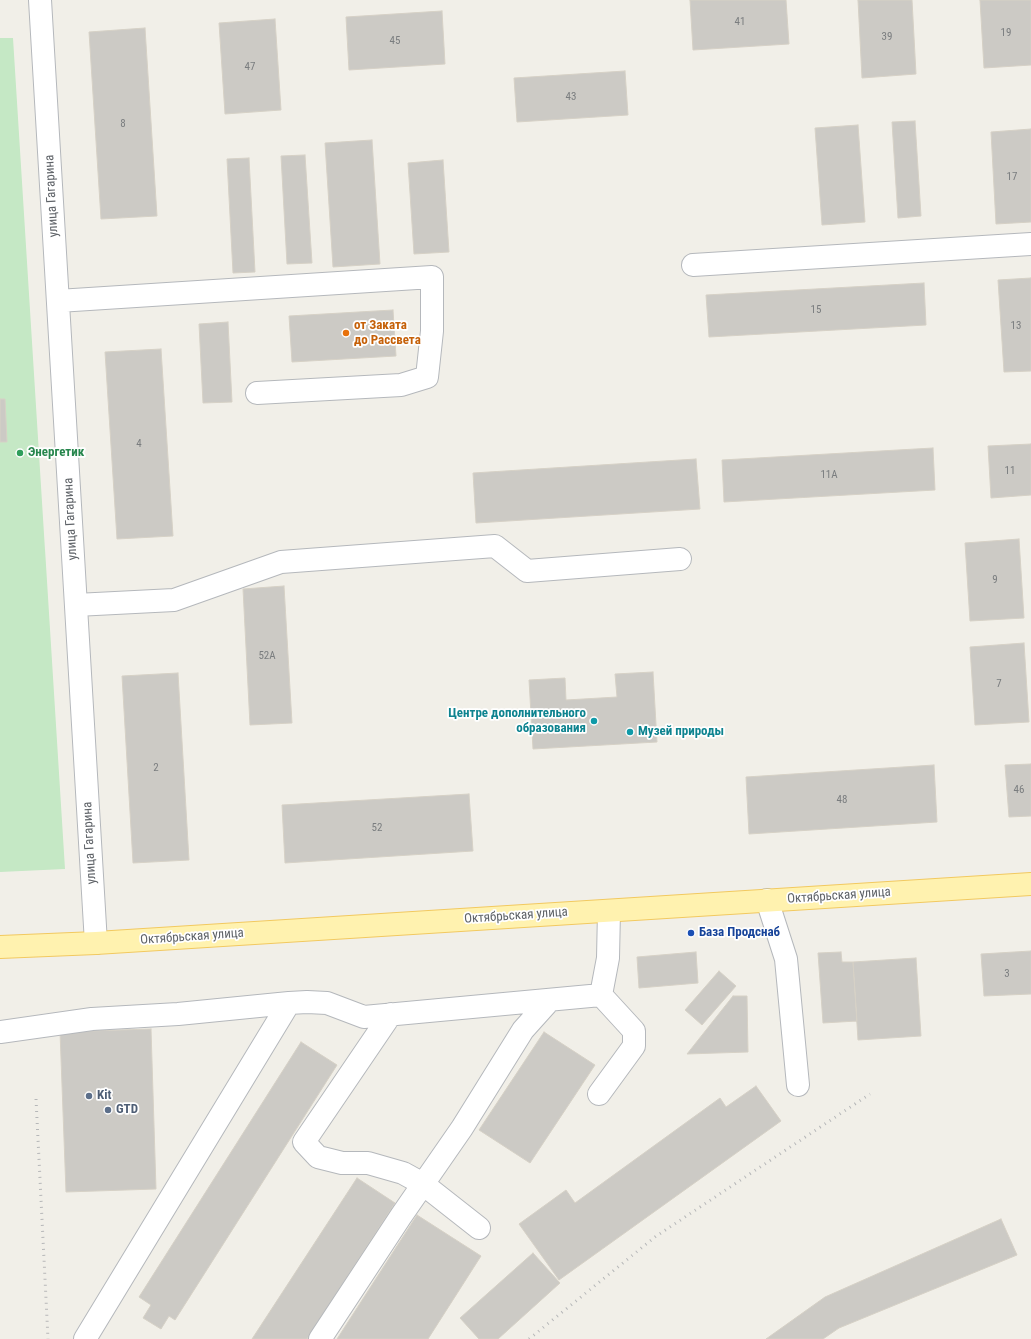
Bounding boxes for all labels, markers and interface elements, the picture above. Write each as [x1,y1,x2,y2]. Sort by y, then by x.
house number: 41 [735,15,745,29]
house number: 19 [1001,26,1011,40]
house number: 39 [882,30,892,44]
house number: 45 [390,34,400,48]
house number: 47 [245,60,255,74]
house number: 43 [566,90,576,104]
house number: 8 [120,117,126,131]
street label: улица Гагарина [42,154,62,238]
house number: 17 [1007,170,1017,184]
house number: 15 [811,303,821,317]
place label: от Заката до Рассвета [354,318,421,349]
house number: 13 [1011,319,1021,333]
marker: от Заката до Рассвета [341,328,351,338]
house number: 4 [136,437,142,451]
place label: Энергетик [28,445,84,461]
marker: Энергетик [15,448,25,458]
house number: 11 [1005,464,1015,478]
house number: 11А [820,468,838,482]
street label: улица Гагарина [61,477,81,561]
house number: 9 [992,573,998,587]
house number: 52А [258,649,276,663]
house number: 7 [996,677,1002,691]
place label: Центре дополнительного образования [448,706,586,737]
marker: Центре дополнительного образования [589,716,599,726]
place label: Музей природы [638,724,724,740]
marker: Музей природы [625,727,635,737]
house number: 2 [153,761,159,775]
house number: 46 [1014,783,1024,797]
house number: 48 [837,793,847,807]
street label: улица Гагарина [80,801,100,885]
house number: 52 [372,821,382,835]
street label: Октябрьская улица [787,885,891,907]
street label: Октябрьская улица [464,905,568,927]
place label: База Продснаб [699,925,780,941]
street label: Октябрьская улица [140,926,244,948]
marker: База Продснаб [686,928,696,938]
house number: 3 [1004,967,1010,981]
place label: Kit [97,1088,111,1104]
marker: Kit [84,1091,94,1101]
place label: GTD [116,1102,138,1118]
marker: GTD [103,1105,113,1115]

